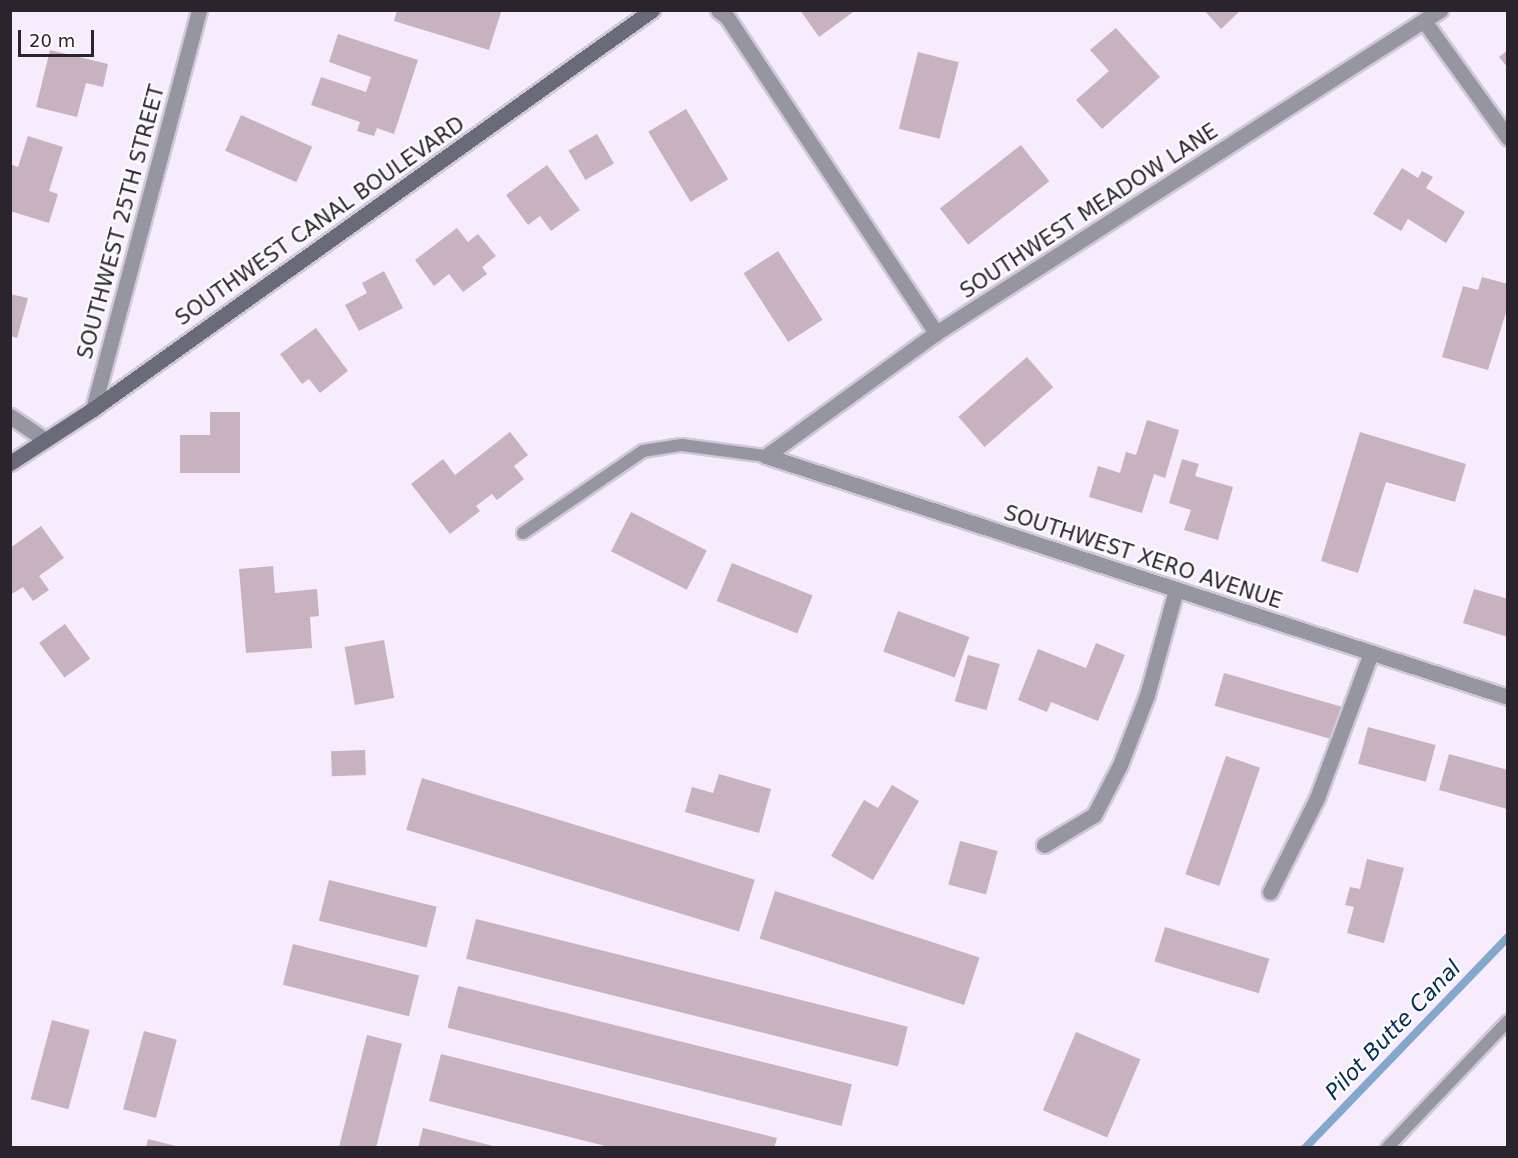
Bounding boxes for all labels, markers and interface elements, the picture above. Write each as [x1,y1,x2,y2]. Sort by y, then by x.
scale bar [21,18,98,56]
text: 20 m [29,30,75,51]
street label: SOUTHWEST 25TH STREET [72,82,170,362]
street label: SOUTHWEST CANAL BOULEVARD [171,111,469,331]
street label: SOUTHWEST MEADOW LANE [955,118,1223,304]
street label: SOUTHWEST XERO AVENUE [1001,500,1285,614]
water label: Pilot Butte Canal [1320,955,1466,1105]

